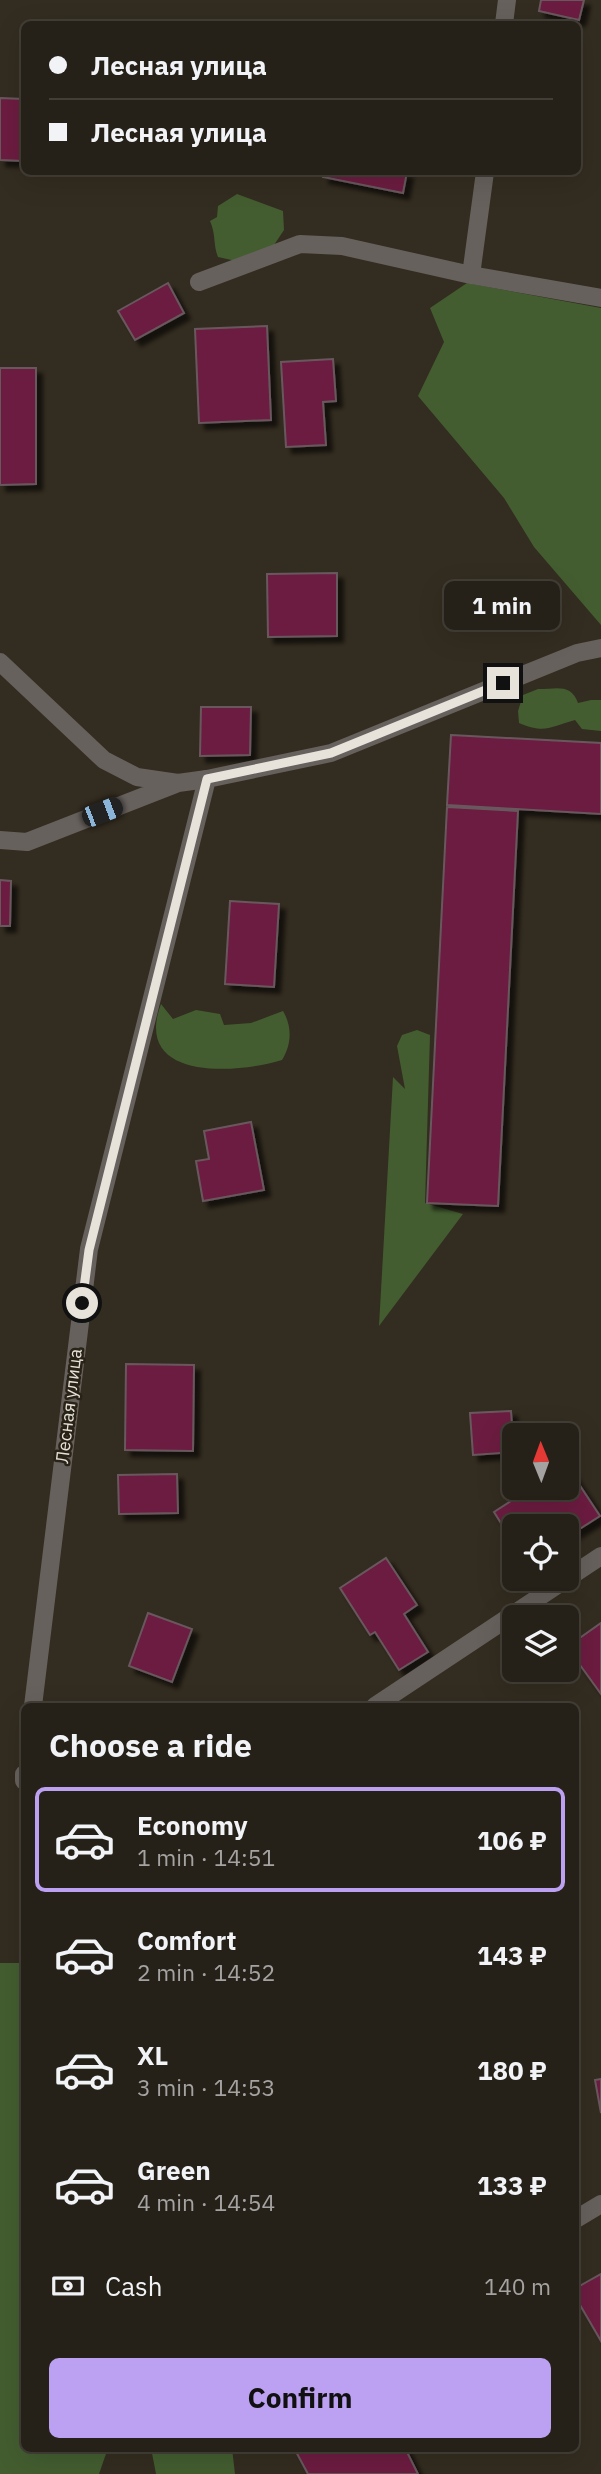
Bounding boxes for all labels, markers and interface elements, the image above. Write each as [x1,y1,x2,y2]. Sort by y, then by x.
text: Лесная улица [91,48,267,82]
text: Лесная улица [91,115,267,149]
callout: 1 min [445,582,561,630]
text: 1 min [472,590,532,620]
route end [487,667,519,699]
car [79,795,126,829]
route start [66,1287,98,1319]
street label: Лесная улица [50,1347,87,1465]
north arrow [502,1423,579,1500]
map controls [502,1423,579,1682]
button: locate [502,1514,579,1591]
button: layers [502,1605,579,1682]
text: Choose a ride [49,1724,252,1766]
icon: car [53,1808,116,1871]
text: Economy [137,1808,248,1842]
text: 106 ₽ [477,1823,547,1857]
text: 1 min · 14:51 [137,1842,275,1872]
icon: car [53,1923,116,1986]
text: Comfort [137,1923,236,1957]
text: 143 ₽ [477,1938,547,1972]
text: 2 min · 14:52 [137,1957,275,1987]
icon: car [53,2038,116,2101]
text: XL [137,2038,168,2072]
text: 180 ₽ [477,2053,547,2087]
text: 3 min · 14:53 [137,2072,275,2102]
icon: car [53,2153,116,2216]
text: Green [137,2153,211,2187]
text: 133 ₽ [477,2168,547,2202]
text: 4 min · 14:54 [137,2187,275,2217]
icon: cash [49,2267,87,2305]
text: Cash [105,2269,162,2303]
text: 140 m [484,2271,551,2301]
button: Confirm [49,2358,551,2438]

